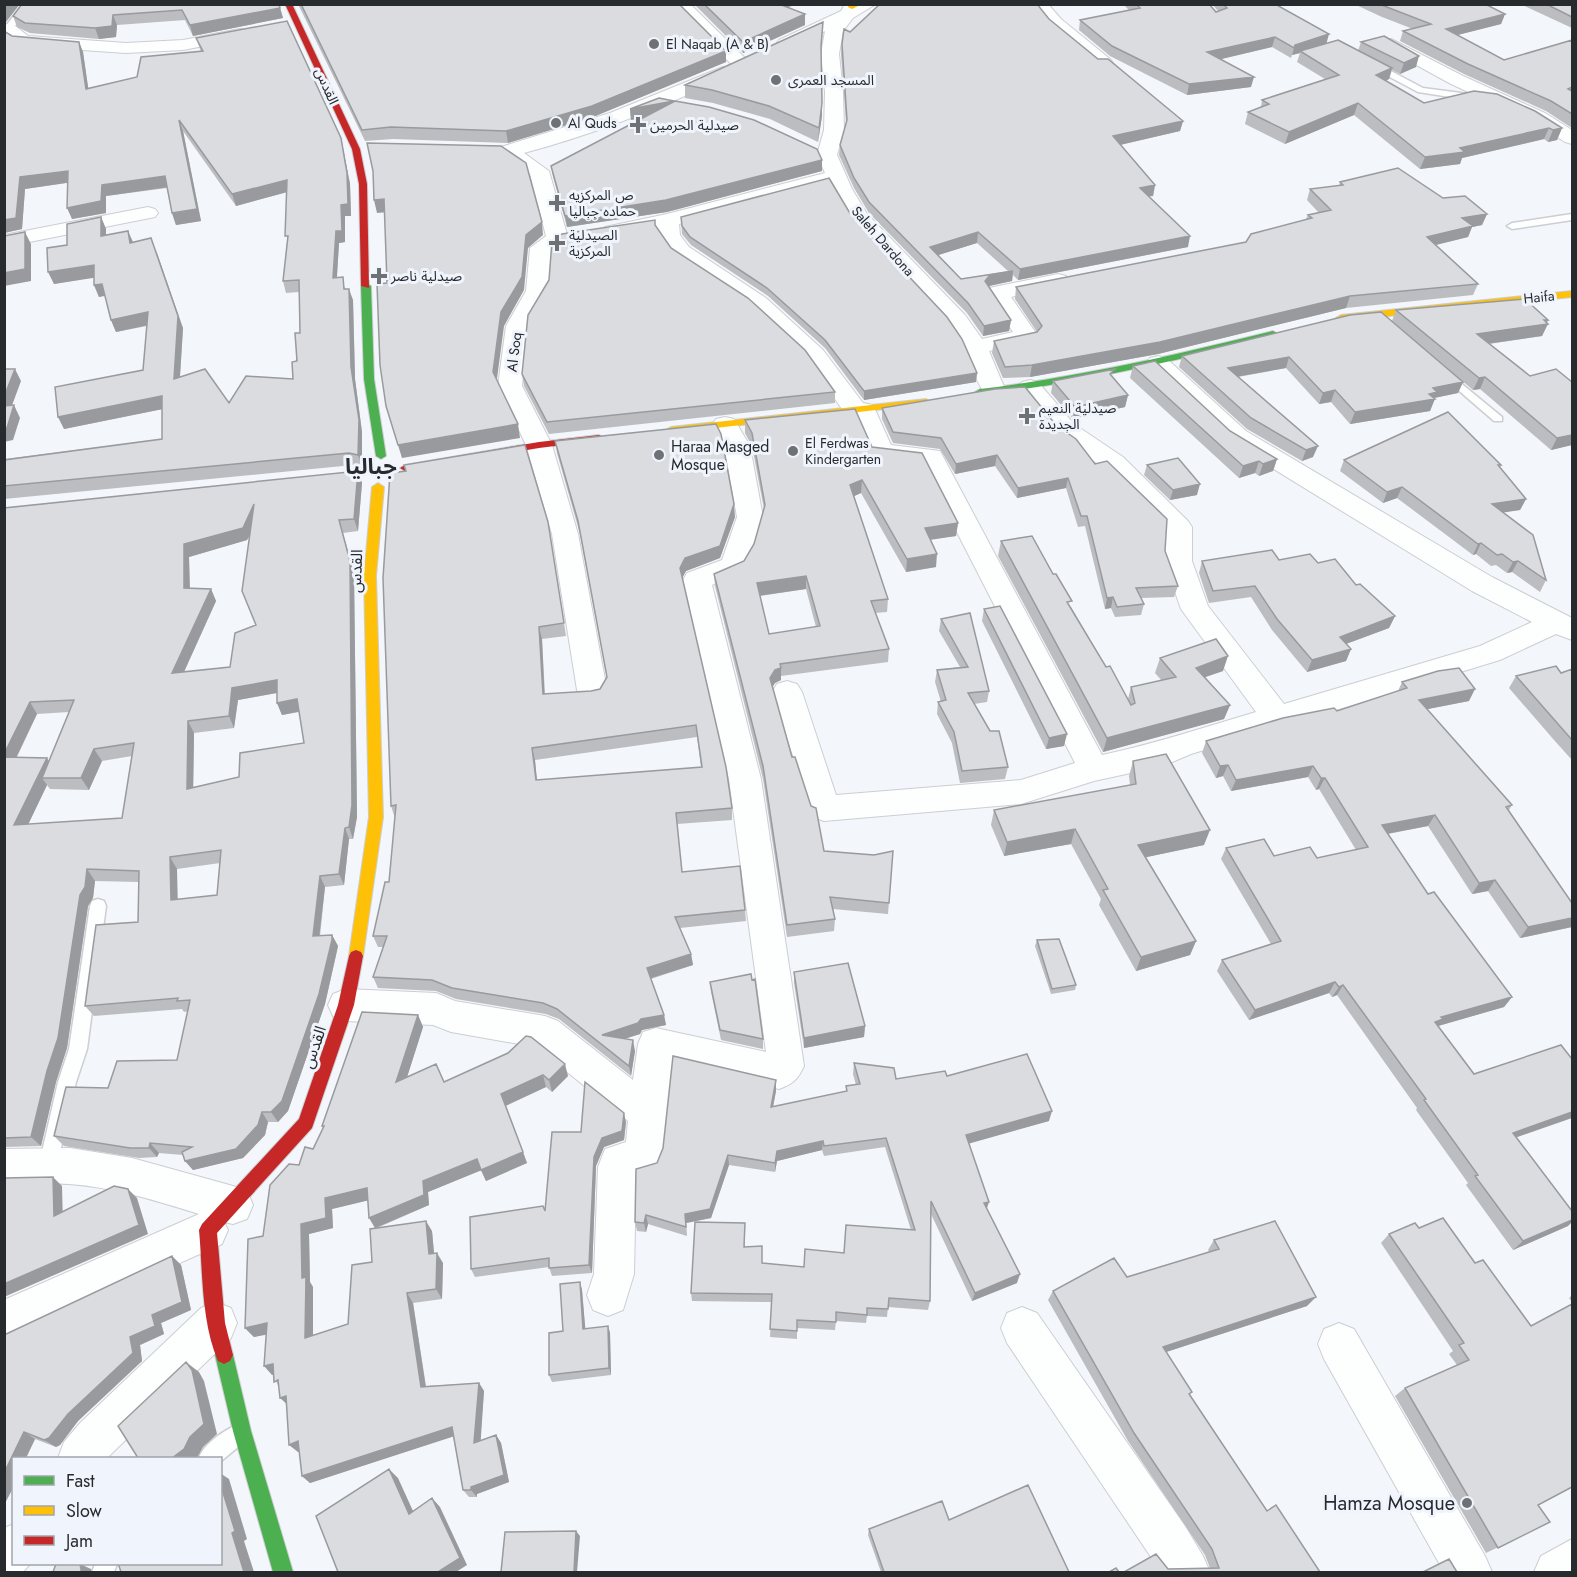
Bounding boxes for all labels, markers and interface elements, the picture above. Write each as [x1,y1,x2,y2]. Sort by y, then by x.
place label: El Naqab (A & B) [666,34,769,54]
marker: El Naqab (A & B) [647,37,661,51]
street label: القدس [310,64,344,108]
place label: المسجد العمرى [788,70,874,90]
marker: المسجد العمرى [769,73,783,87]
place label: Al Quds [568,113,617,133]
place label: صيدلية الحرمين [650,115,739,135]
marker: Al Quds [549,116,563,130]
marker: صيدلية الحرمين [631,118,645,132]
place label: ص المركزيه حماده جباليا [569,185,636,221]
marker: ص المركزيه حماده جباليا [550,196,564,210]
street label: Saleh Dardona [847,202,919,280]
place label: الصيدلية المركزية [569,225,618,261]
marker: الصيدلية المركزية [550,236,564,250]
place label: صيدلية ناصر [390,266,463,286]
marker: صيدلية ناصر [372,269,386,283]
street label: Haifa [1522,285,1556,309]
street label: Al Soq [502,331,526,373]
place label: صيدلية النعيم الجديدة [1039,398,1117,434]
marker: صيدلية النعيم الجديدة [1020,409,1034,423]
place label: El Ferdwas Kindergarten [805,433,881,469]
place label: Haraa Masged Mosque [671,435,769,476]
marker: El Ferdwas Kindergarten [786,444,800,458]
marker: Haraa Masged Mosque [652,448,666,462]
district label: جباليا [345,450,397,482]
street label: القدس [344,549,368,593]
street label: القدس [296,1023,332,1071]
legend [12,1457,222,1565]
text: Fast [66,1468,95,1494]
place label: Hamza Mosque [1323,1489,1455,1518]
marker: Hamza Mosque [1460,1496,1474,1510]
text: Slow [66,1498,103,1524]
text: Jam [64,1528,93,1554]

